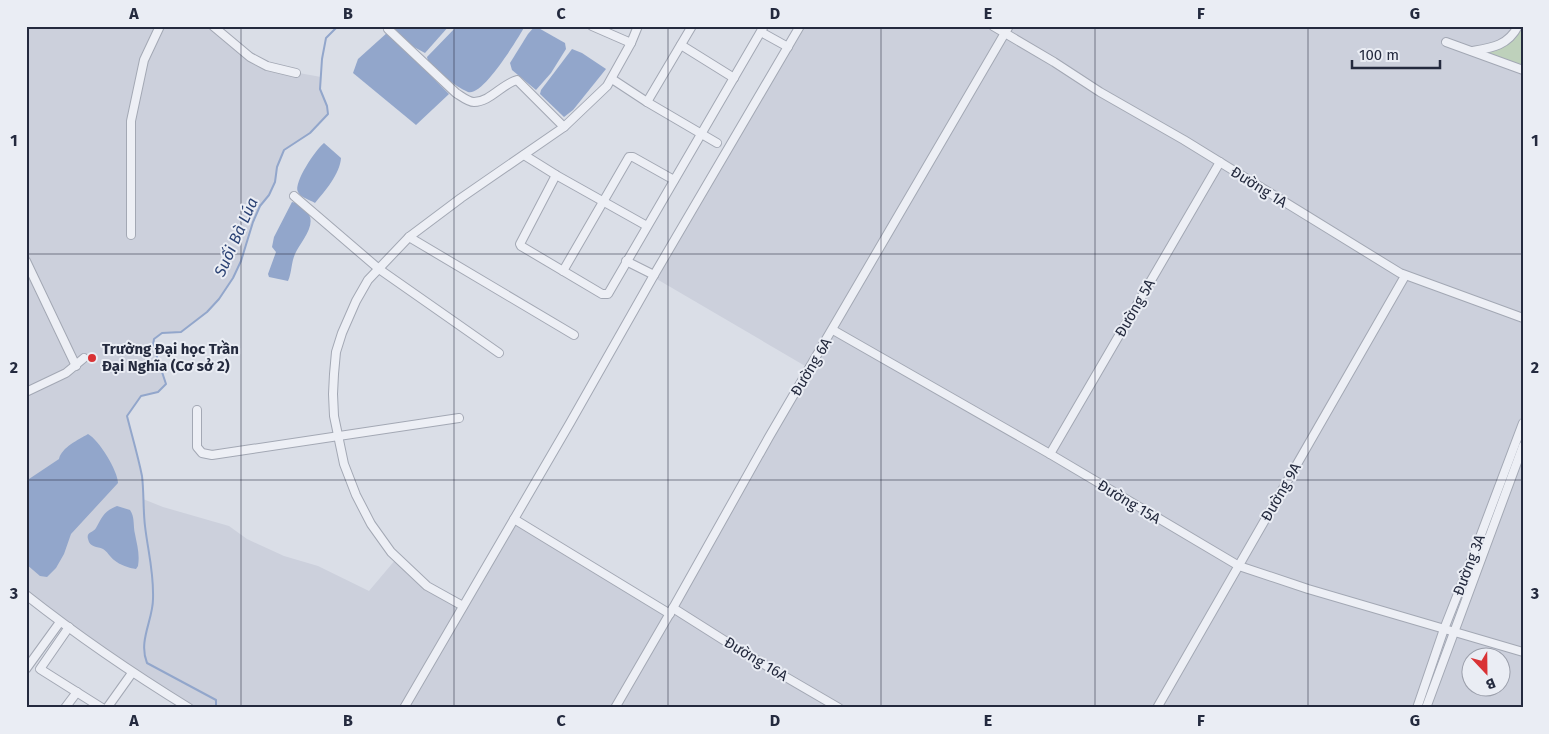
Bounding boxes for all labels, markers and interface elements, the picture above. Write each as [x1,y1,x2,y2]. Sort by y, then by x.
text: A [128,4,139,23]
text: B [343,4,353,23]
text: C [556,4,566,23]
text: D [770,4,780,23]
text: E [984,4,992,23]
text: F [1197,4,1205,23]
text: G [1410,4,1420,23]
scale bar [1352,38,1439,70]
text: 100 m [1359,46,1399,64]
text: 1 [10,131,18,150]
text: 1 [1531,131,1539,150]
street label: Đường 1A [1227,163,1291,212]
water label: Suối Bà Lúa [209,194,262,280]
street label: Đường 5A [1111,275,1159,340]
street label: Đường 6A [787,334,836,399]
place label: Trường Đại học Trần Đại Nghĩa (Cơ sở 2) [102,339,239,375]
marker: Trường Đại học Trần Đại Nghĩa (Cơ sở 2) [86,352,98,364]
text: 2 [10,358,18,377]
text: 2 [1531,358,1539,377]
street label: Đường 9A [1257,459,1305,524]
street label: Đường 15A [1094,476,1164,528]
street label: Đường 3A [1449,531,1489,598]
text: 3 [9,584,18,603]
text: 3 [1530,584,1539,603]
street label: Đường 16A [721,633,791,685]
north arrow [1462,646,1512,696]
text: B [1483,674,1498,693]
text: A [128,711,139,730]
text: B [343,711,353,730]
text: C [556,711,566,730]
text: D [770,711,780,730]
text: E [984,711,992,730]
text: F [1197,711,1205,730]
text: G [1410,711,1420,730]

